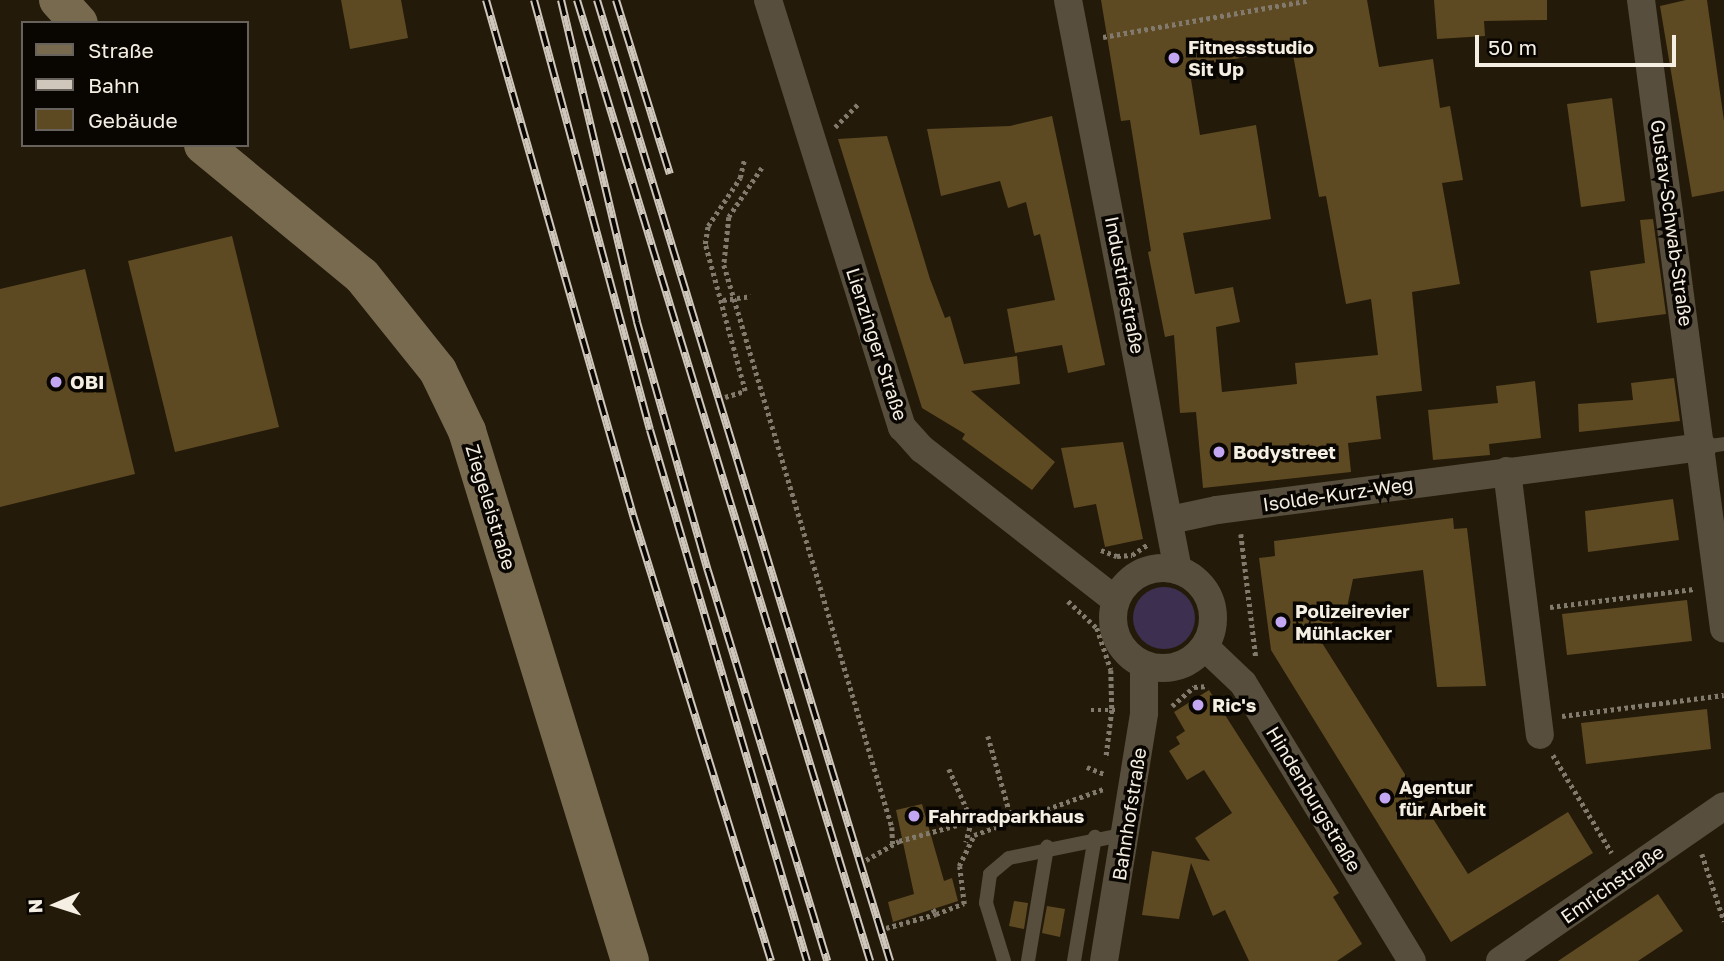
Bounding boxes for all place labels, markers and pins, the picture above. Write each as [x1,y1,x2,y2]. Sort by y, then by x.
place label: Fitnessstudio Sit Up [1188,36,1314,80]
marker: Fitnessstudio Sit Up [1166,50,1182,66]
place label: OBI [70,371,104,393]
marker: OBI [48,374,64,390]
place label: Bodystreet [1233,441,1336,463]
marker: Bodystreet [1211,444,1227,460]
place label: Polizeirevier Mühlacker [1295,600,1410,644]
marker: Polizeirevier Mühlacker [1273,614,1289,630]
place label: Ric's [1212,694,1256,716]
marker: Ric's [1190,697,1206,713]
place label: Agentur für Arbeit [1399,776,1486,820]
marker: Agentur für Arbeit [1377,790,1393,806]
place label: Fahrradparkhaus [928,805,1084,827]
marker: Fahrradparkhaus [906,808,922,824]

